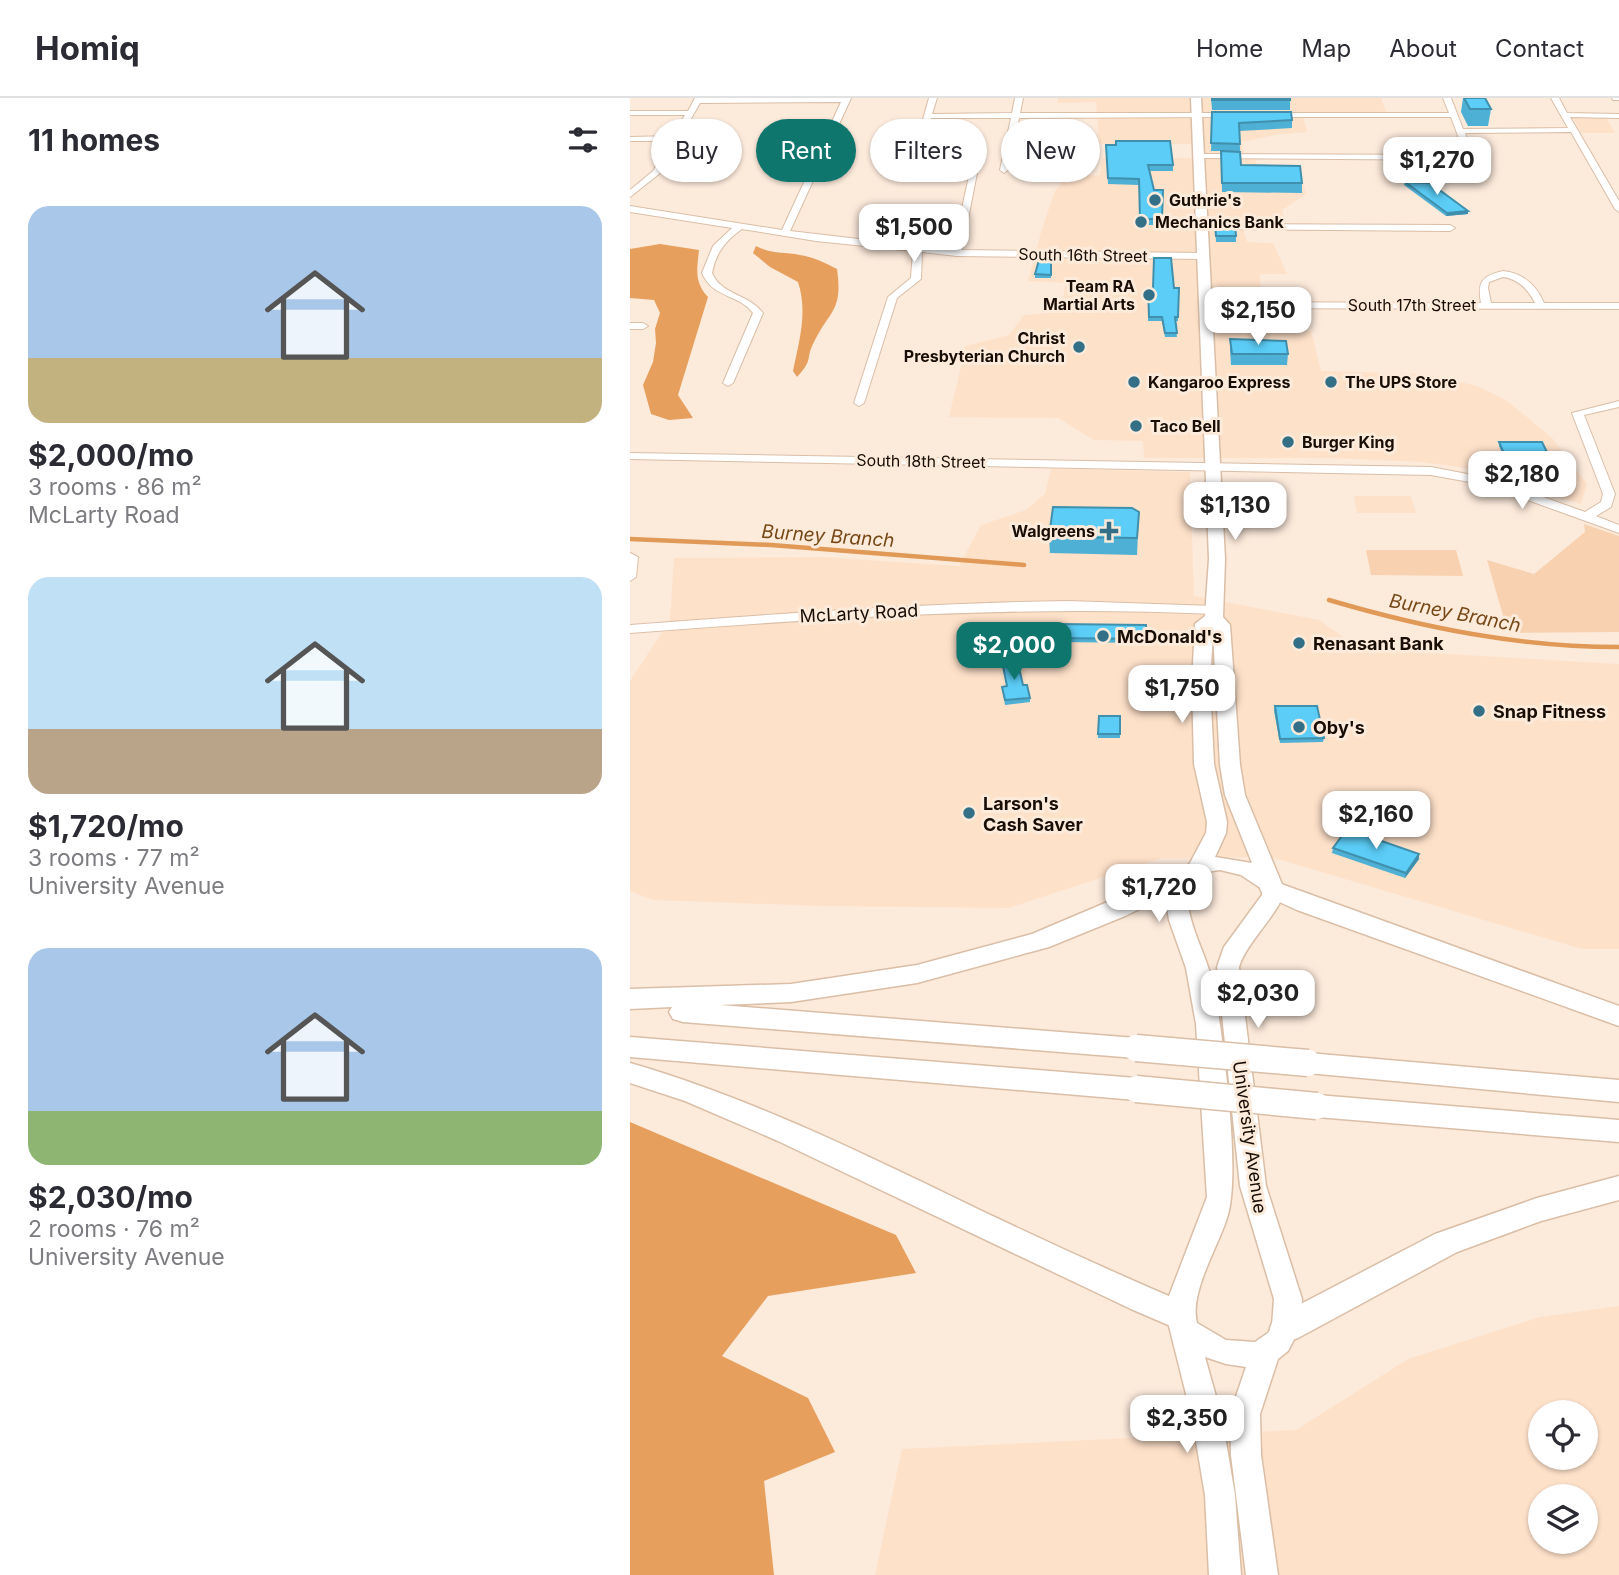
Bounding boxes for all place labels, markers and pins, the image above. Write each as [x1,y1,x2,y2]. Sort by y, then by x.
pin: $1,270 [1380,138,1494,197]
place label: Guthrie's [1169,190,1241,210]
marker: Guthrie's [1147,192,1163,208]
pin: $1,500 [857,204,971,264]
place label: Mechanics Bank [1155,212,1284,232]
marker: Mechanics Bank [1133,214,1149,230]
place label: Team RA Martial Arts [1043,276,1135,314]
marker: Team RA Martial Arts [1141,287,1157,303]
pin: $2,150 [1201,288,1315,347]
place label: Christ Presbyterian Church [904,328,1065,366]
marker: Christ Presbyterian Church [1071,339,1087,355]
place label: Kangaroo Express [1148,372,1290,392]
place label: The UPS Store [1345,372,1457,392]
marker: Kangaroo Express [1126,374,1142,390]
marker: The UPS Store [1323,374,1339,390]
place label: Taco Bell [1150,416,1221,436]
marker: Taco Bell [1128,418,1144,434]
place label: Burger King [1302,432,1395,452]
marker: Burger King [1280,434,1296,450]
pin: $2,180 [1465,452,1579,511]
pin: $1,130 [1178,482,1292,542]
place label: Walgreens [1011,521,1095,541]
marker: Walgreens [1101,523,1117,539]
pin: $2,000 [957,622,1071,682]
place label: McDonald's [1117,626,1222,647]
marker: McDonald's [1095,628,1111,644]
place label: Renasant Bank [1313,633,1444,654]
marker: Renasant Bank [1291,635,1307,651]
pin: $1,750 [1125,666,1239,725]
place label: Snap Fitness [1493,701,1606,722]
marker: Snap Fitness [1471,703,1487,719]
place label: Oby's [1313,717,1365,738]
marker: Oby's [1291,719,1307,735]
pin: $2,160 [1319,792,1433,851]
place label: Larson's Cash Saver [983,793,1083,835]
marker: Larson's Cash Saver [961,805,977,821]
pin: $1,720 [1102,864,1216,924]
pin: $2,030 [1201,970,1315,1030]
pin: $2,350 [1130,1396,1244,1455]

